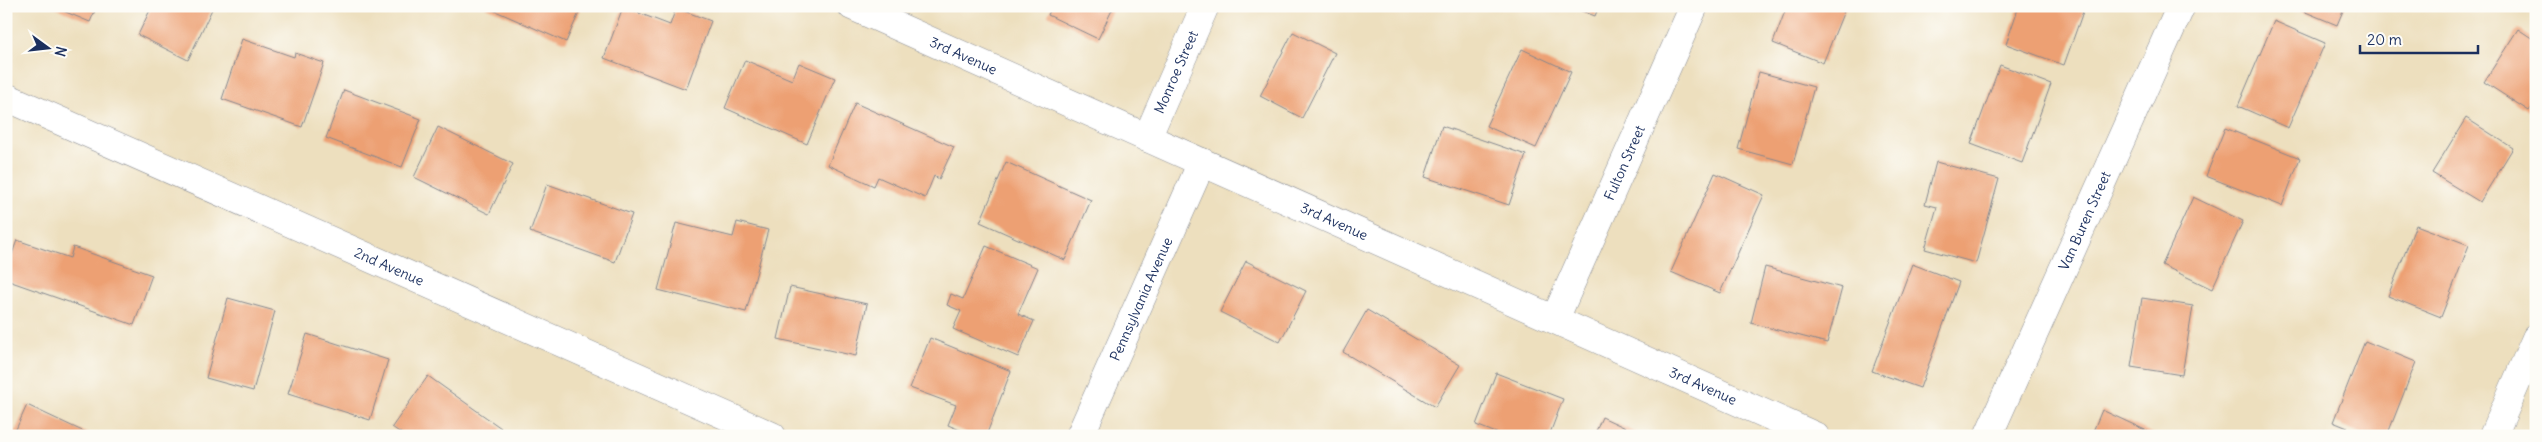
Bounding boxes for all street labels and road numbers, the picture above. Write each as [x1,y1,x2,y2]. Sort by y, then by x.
street label: Monroe Street [1150,27,1202,116]
street label: 3rd Avenue [927,33,1000,79]
street label: Fulton Street [1600,122,1649,203]
street label: Van Buren Street [2055,168,2115,273]
street label: 3rd Avenue [1298,198,1371,244]
street label: Pennsylvania Avenue [1106,234,1176,364]
street label: 2nd Avenue [352,243,427,290]
street label: 3rd Avenue [1666,363,1740,409]

